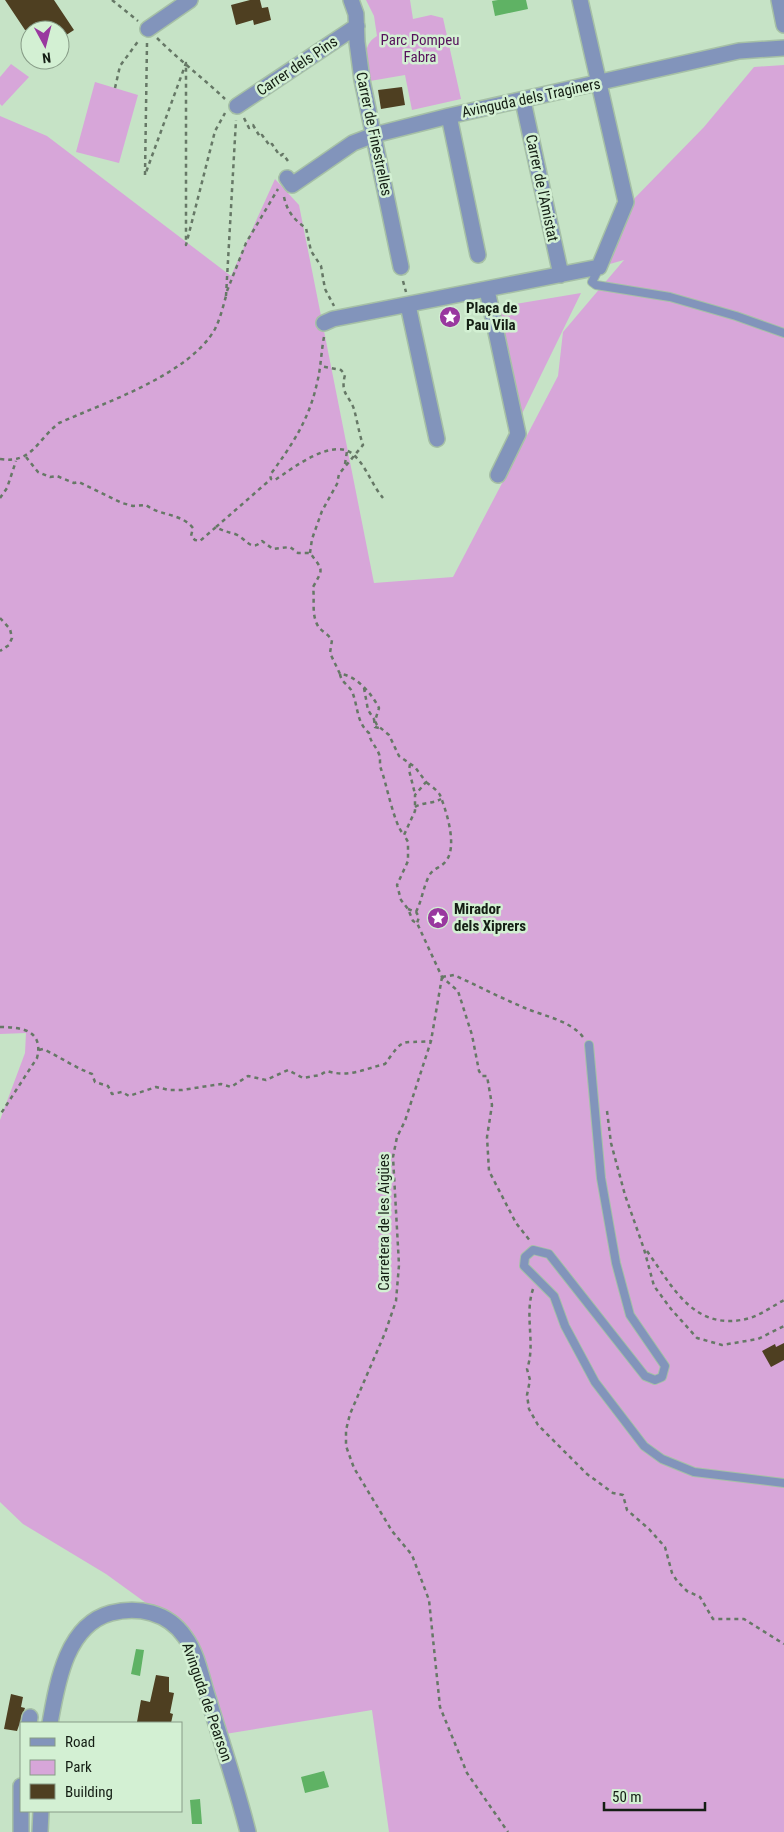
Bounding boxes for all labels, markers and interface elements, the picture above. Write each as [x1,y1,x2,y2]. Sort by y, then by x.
north arrow [20,20,70,70]
park label: Parc Pompeu Fabra [381,31,459,66]
street label: Carrer dels Pins [253,32,341,100]
text: N [41,49,52,66]
street label: Carrer de Finestrelles [352,70,396,198]
street label: Avinguda dels Traginers [460,74,602,121]
street label: Carrer de l'Amistat [522,133,562,243]
place label: Plaça de Pau Vila [466,299,517,334]
place icon: Plaça de Pau Vila [438,305,462,329]
place label: Mirador dels Xiprers [454,900,526,935]
place icon: Mirador dels Xiprers [426,906,450,930]
street label: Carretera de les Aigües [375,1153,393,1291]
street label: Avinguda de Pearson [178,1640,236,1764]
legend [20,1722,182,1812]
text: Road [65,1733,95,1751]
text: Park [65,1758,92,1776]
scale bar [604,1780,705,1812]
text: Building [65,1783,113,1801]
text: 50 m [612,1788,642,1806]

